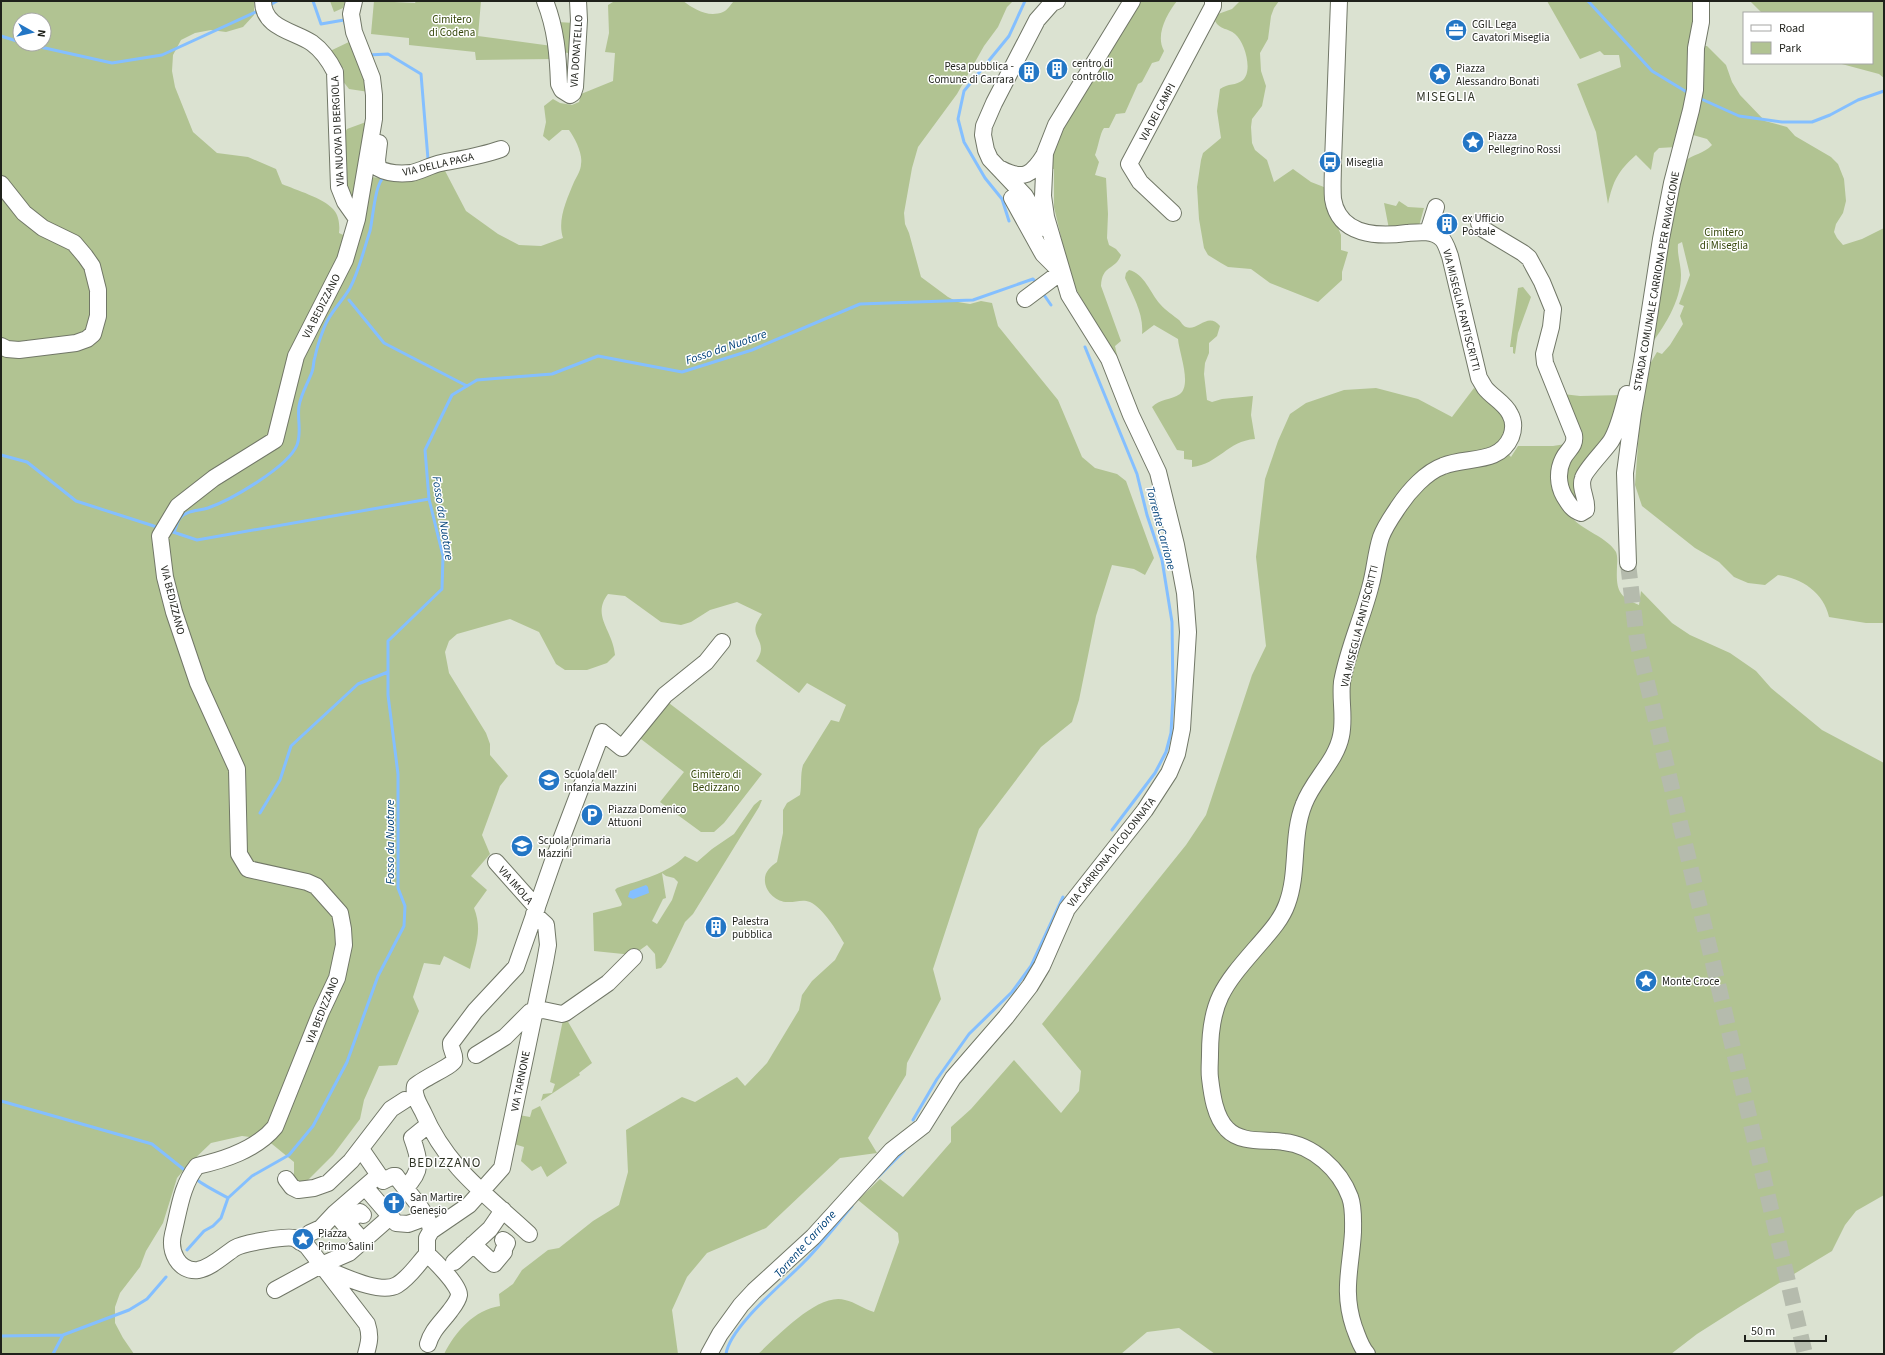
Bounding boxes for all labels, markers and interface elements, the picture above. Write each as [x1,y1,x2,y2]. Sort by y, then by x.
north arrow [12,12,52,52]
park label: Cimitero di Codena [429,12,475,40]
legend [1743,12,1873,64]
street label: VIA DONATELLO [566,14,587,88]
office icon: CGIL Lega Cavatori Miseglia [1443,17,1469,43]
place label: CGIL Lega Cavatori Miseglia [1472,17,1550,45]
text: Road [1779,20,1805,37]
text: N [33,29,49,38]
text: Park [1779,40,1801,57]
building icon: centro di controllo [1044,56,1070,82]
place label: centro di controllo [1072,56,1114,84]
place label: Pesa pubblica - Comune di Carrara [928,59,1014,87]
building icon: Pesa pubblica - Comune di Carrara [1016,59,1042,85]
place icon: Piazza Alessandro Bonati [1427,61,1453,87]
place label: Piazza Alessandro Bonati [1456,61,1539,89]
street label: VIA NUOVA DI BERGIOLA [327,75,348,187]
street label: VIA DEI CAMPI [1136,81,1179,144]
district label: MISEGLIA [1416,88,1476,106]
place icon: Piazza Pellegrino Rossi [1460,129,1486,155]
place label: Piazza Pellegrino Rossi [1488,129,1561,157]
street label: VIA DELLA PAGA [401,149,475,180]
bus stop icon: Miseglia [1317,149,1343,175]
place label: Miseglia [1346,155,1383,170]
street label: STRADA COMUNALE CARRIONA PER RAVACCIONE [1630,170,1683,392]
building icon: ex Ufficio Postale [1434,211,1460,237]
place label: ex Ufficio Postale [1462,211,1504,239]
park label: Cimitero di Miseglia [1700,225,1748,253]
street label: VIA MISEGLIA FANTISCRITTI [1439,247,1484,373]
street label: VIA BEDIZZANO [299,271,344,341]
water label: Fosso da Nuotare [683,326,769,369]
water label: Fosso da Nuotare [427,475,458,562]
water label: Torrente Carrione [1141,484,1180,572]
street label: VIA MISEGLIA FANTISCRITTI [1337,563,1382,689]
street label: VIA BEDIZZANO [157,564,188,636]
school or university icon: Scuola dell' infanzia Mazzini [536,767,562,793]
place label: Scuola dell' infanzia Mazzini [564,767,637,795]
park label: Cimitero di Bedizzano [691,767,741,795]
street label: VIA CARRIONA DI COLONNATA [1064,794,1159,910]
water label: Fosso da Nuotare [382,799,399,884]
parking icon: Piazza Domenico Attuoni [579,802,605,828]
place label: Piazza Domenico Attuoni [608,802,686,830]
school or university icon: Scuola primaria Mazzini [509,833,535,859]
place label: Scuola primaria Mazzini [538,833,611,861]
street label: VIA IMOLA [495,863,536,908]
building icon: Palestra pubblica [703,914,729,940]
place label: Palestra pubblica [732,914,772,942]
place icon: Monte Croce [1633,968,1659,994]
place label: Monte Croce [1662,974,1720,989]
street label: VIA BEDIZZANO [302,975,343,1046]
street label: VIA TARNONE [507,1049,534,1113]
district label: BEDIZZANO [409,1154,481,1172]
church icon: San Martire Genesio [381,1190,407,1216]
place label: San Martire Genesio [410,1190,463,1218]
water label: Torrente Carrione [770,1207,841,1282]
place icon: Piazza Primo Salini [290,1226,316,1252]
place label: Piazza Primo Salini [318,1226,374,1254]
scale bar [1745,1317,1826,1343]
text: 50 m [1751,1323,1775,1340]

